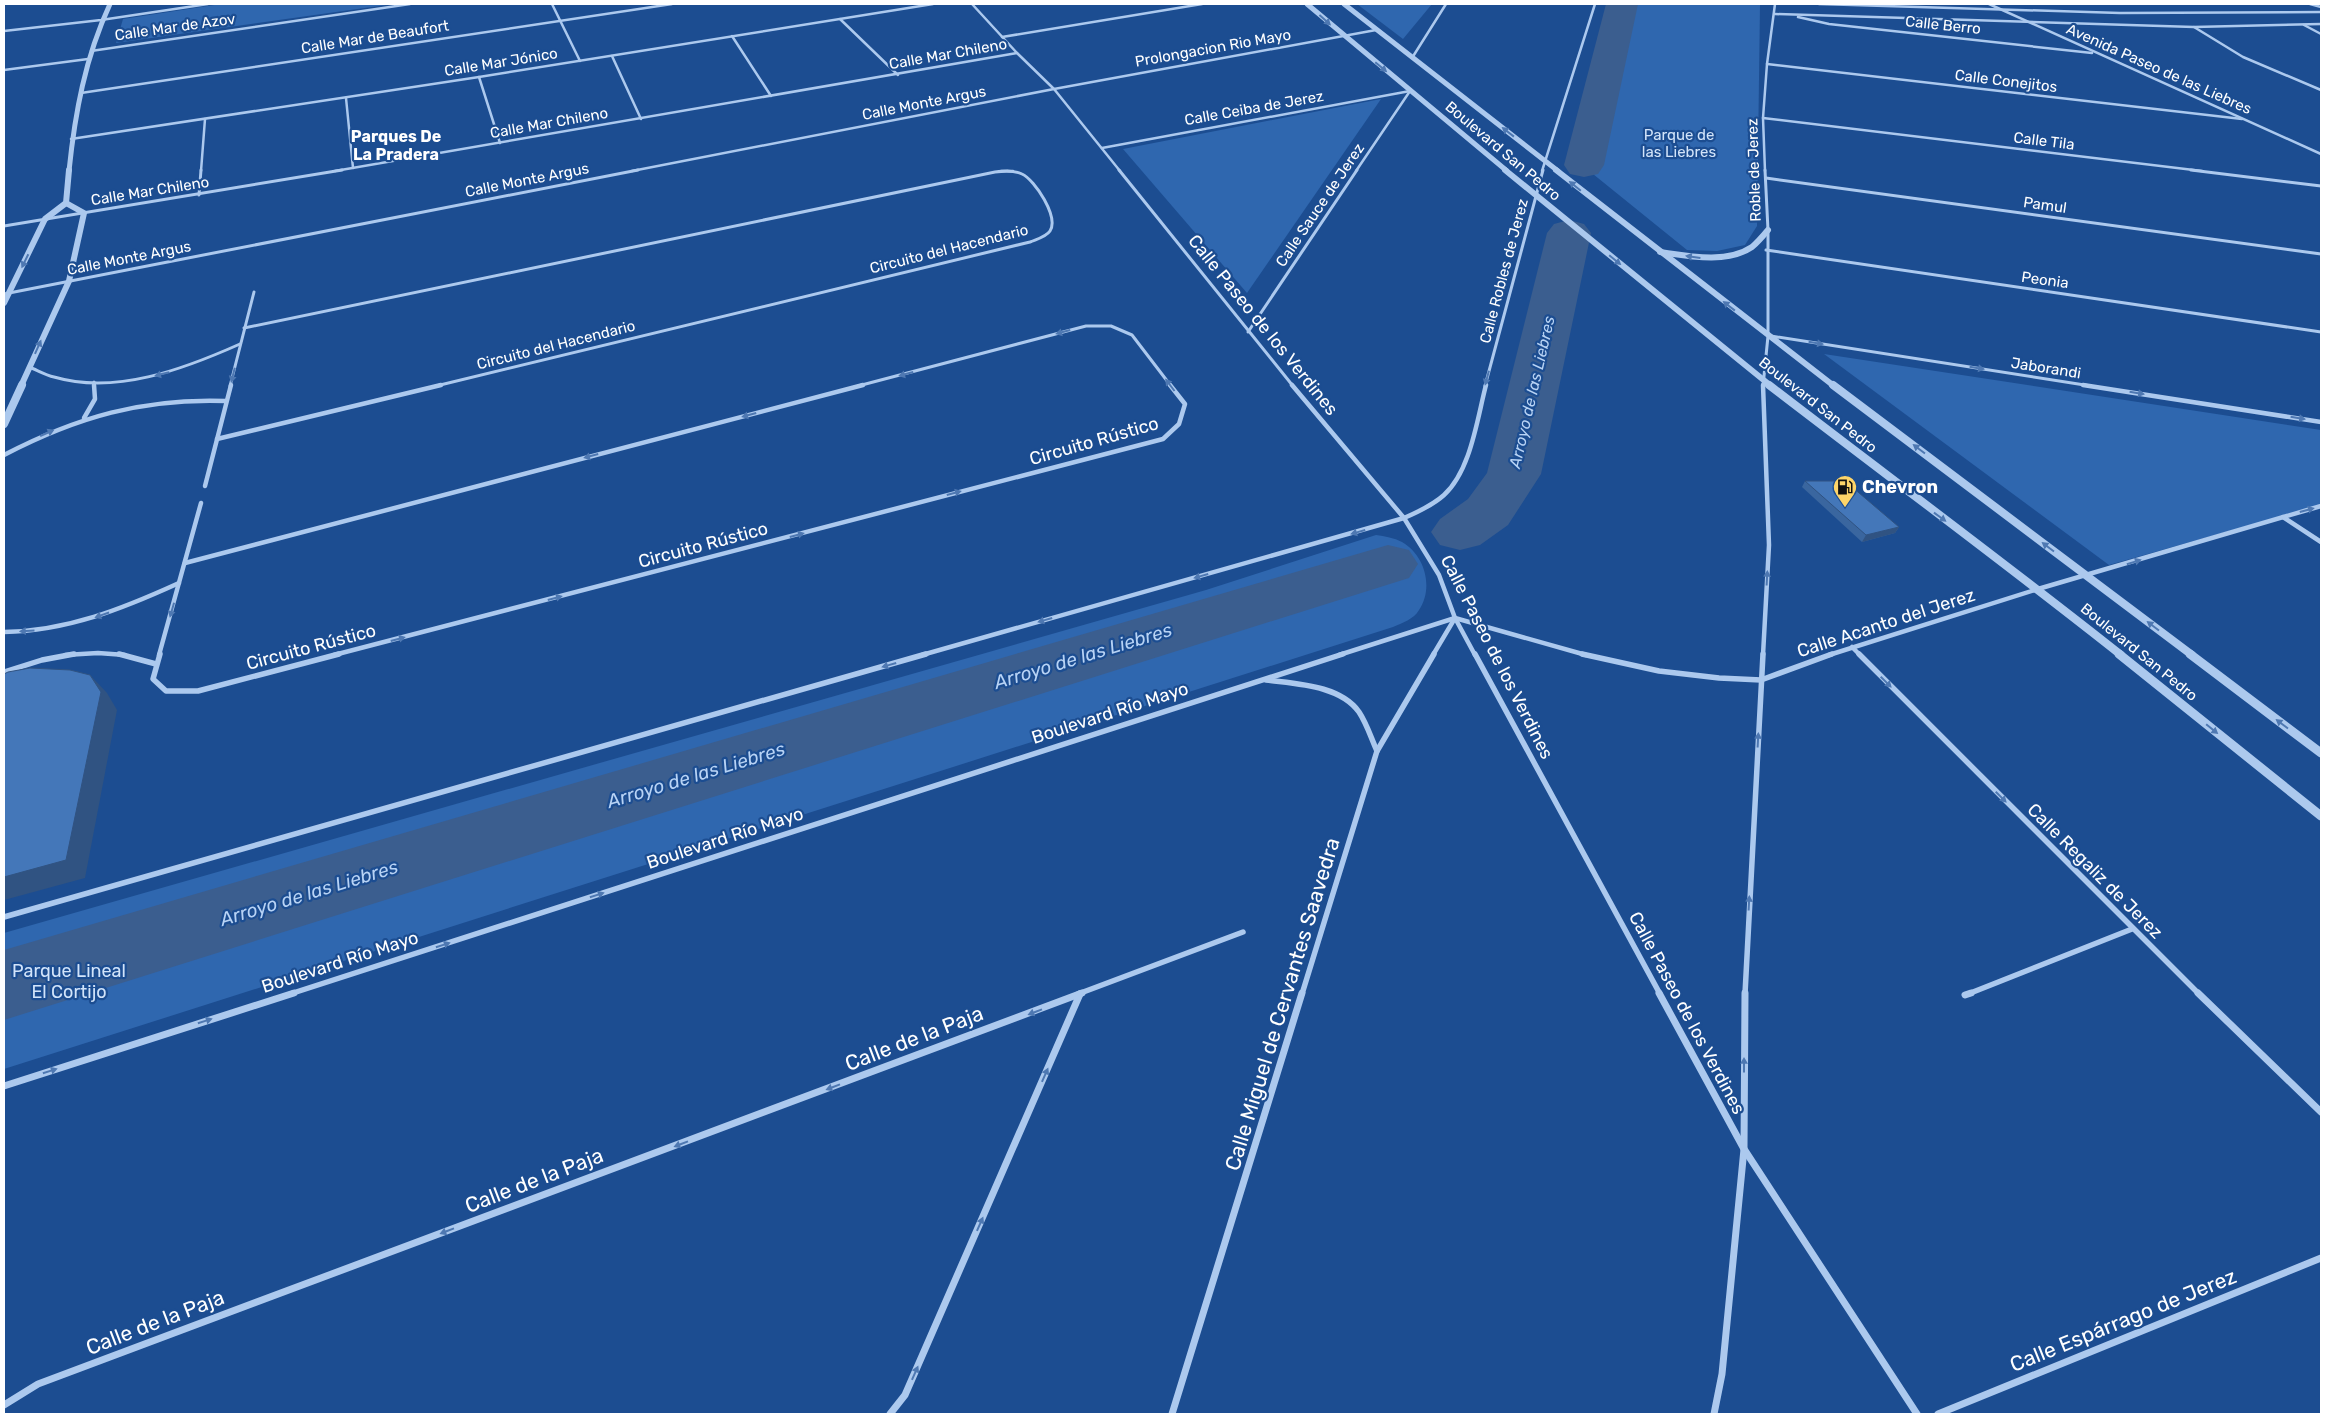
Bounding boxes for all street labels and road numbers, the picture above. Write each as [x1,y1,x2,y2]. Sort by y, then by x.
street label: Calle Mar de Azov [113,10,237,44]
street label: Calle Berro [1904,12,1982,38]
street label: Calle Mar de Beaufort [300,16,450,58]
street label: Avenida Paseo de las Liebres [2064,20,2255,118]
street label: Prolongacion Rio Mayo [1134,25,1292,71]
street label: Calle Mar Chileno [888,35,1008,73]
street label: Calle Mar Jónico [443,44,559,80]
street label: Calle Conejitos [1954,66,2059,96]
street label: Calle Monte Argus [860,82,988,124]
street label: Calle Ceiba de Jerez [1183,87,1325,129]
street label: Boulevard San Pedro [1442,97,1564,205]
street label: Calle Mar Chileno [489,104,609,142]
street label: Roble de Jerez [1743,118,1765,222]
street label: Calle Tila [2012,128,2076,154]
street label: Calle Sauce de Jerez [1272,140,1368,270]
street label: Calle Monte Argus [463,159,591,201]
street label: Calle Mar Chileno [90,173,210,209]
street label: Pamul [2022,193,2068,217]
street label: Calle Robles de Jerez [1476,196,1532,345]
street label: Circuito del Hacendario [868,221,1030,277]
street label: Calle Paseo de los Verdines [1183,230,1343,420]
street label: Calle Monte Argus [65,237,193,279]
street label: Peonia [2020,268,2070,292]
street label: Circuito del Hacendario [475,317,637,373]
street label: Boulevard San Pedro [1755,353,1881,457]
street label: Jaborandi [2010,354,2082,382]
street label: Circuito Rústico [1027,412,1161,470]
street label: Circuito Rústico [636,517,770,573]
street label: Calle Paseo de los Verdines [1436,551,1558,763]
street label: Calle Acanto del Jerez [1794,584,1978,662]
street label: Boulevard San Pedro [2077,599,2201,705]
street label: Circuito Rústico [244,619,378,675]
street label: Boulevard Río Mayo [1029,677,1191,749]
street label: Calle Regaliz de Jerez [2023,799,2167,943]
street label: Boulevard Río Mayo [644,802,806,874]
street label: Calle Miguel de Cervantes Saavedra [1219,834,1345,1174]
street label: Calle Paseo de los Verdines [1624,908,1750,1118]
street label: Boulevard Río Mayo [259,926,421,998]
street label: Calle de la Paja [841,1000,987,1076]
street label: Calle de la Paja [461,1142,607,1218]
street label: Calle Espárrago de Jerez [2006,1263,2240,1377]
street label: Calle de la Paja [82,1284,228,1360]

